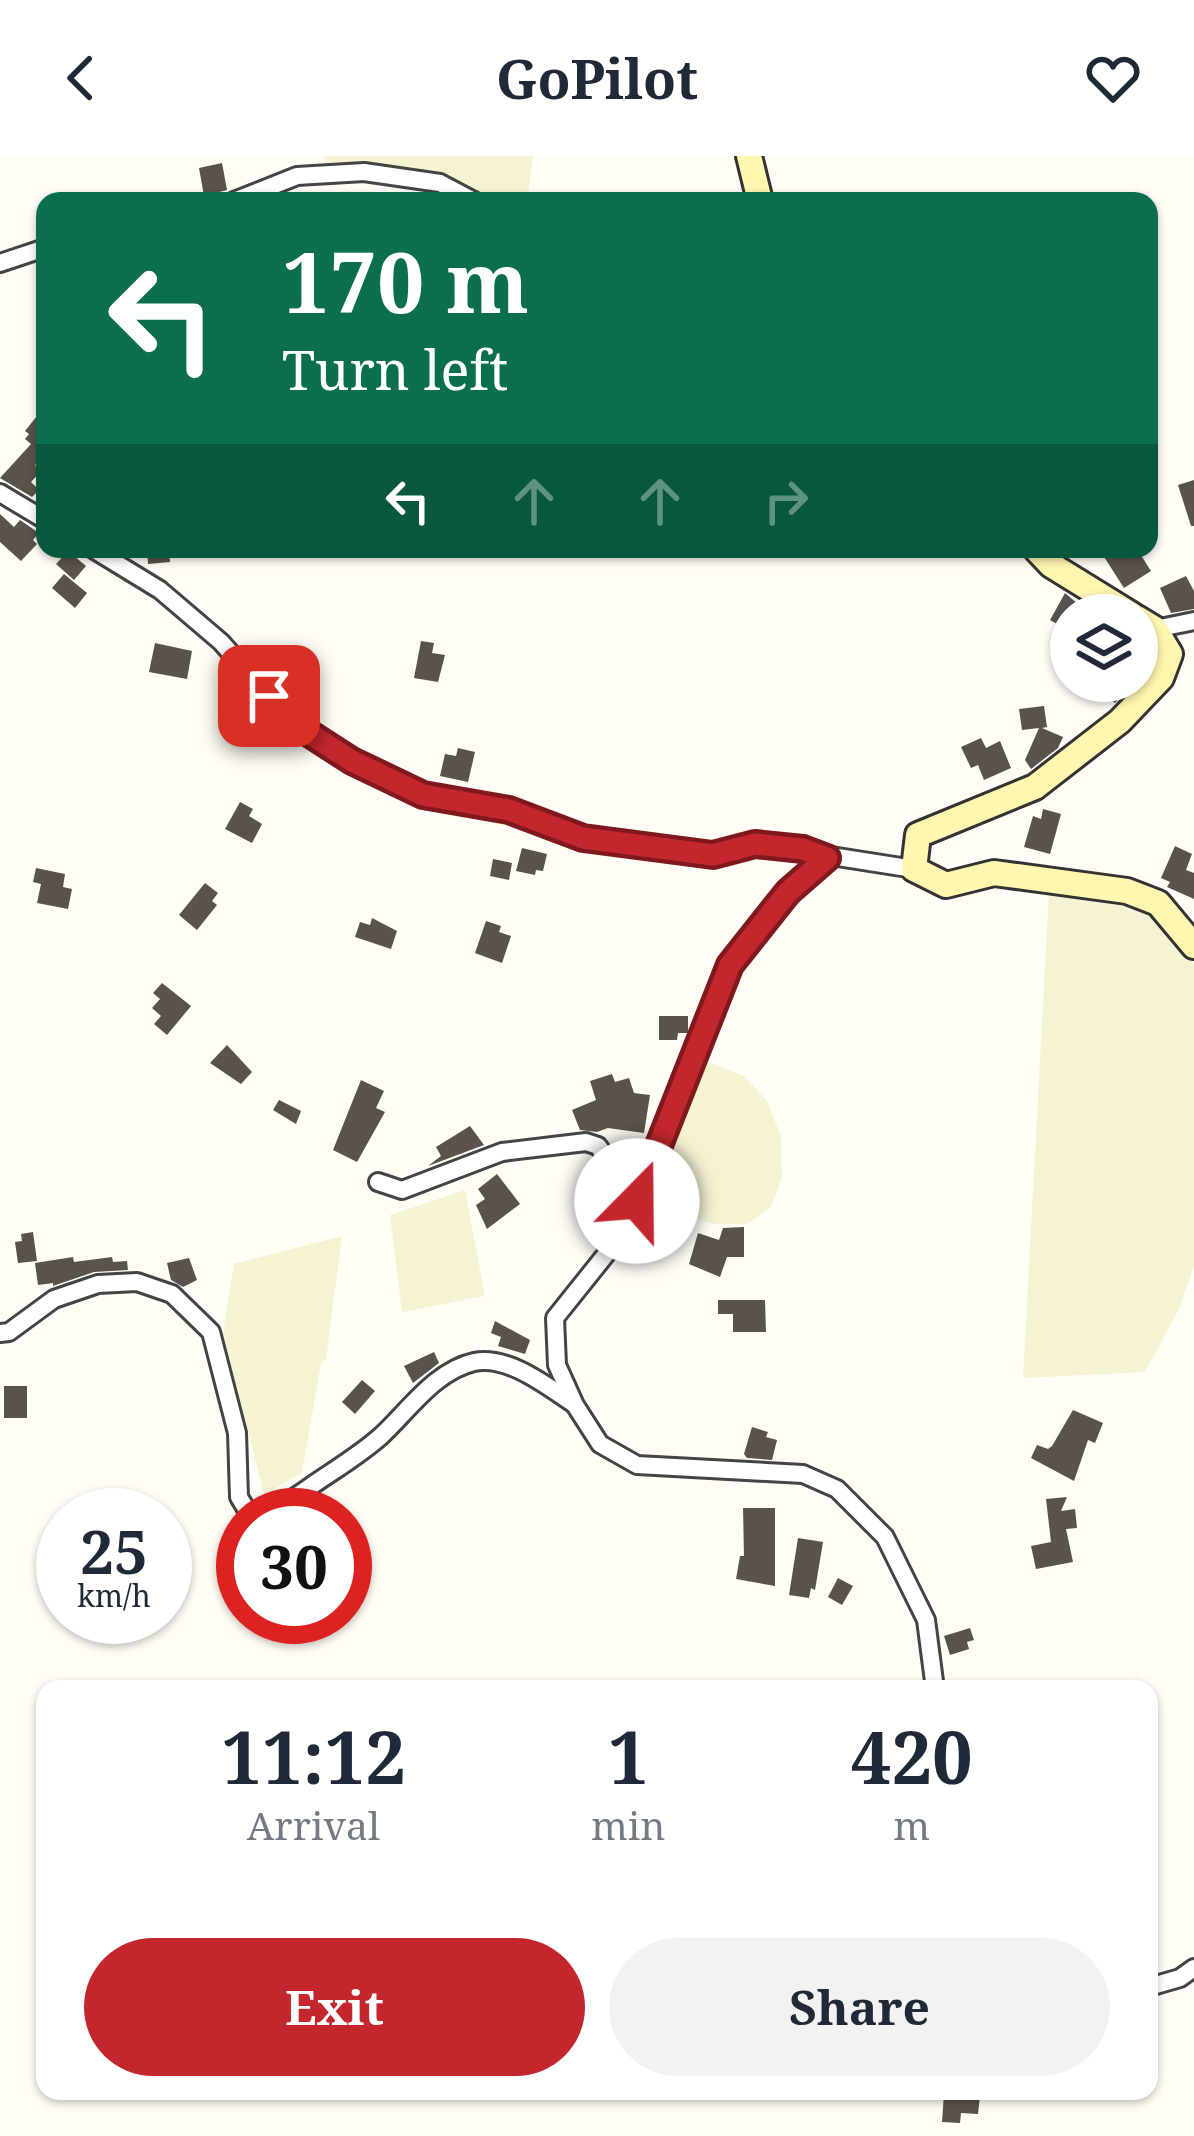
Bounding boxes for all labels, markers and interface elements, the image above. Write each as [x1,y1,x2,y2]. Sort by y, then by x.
text: GoPilot [496,41,698,115]
icon: back [48,45,114,111]
icon: heart [1080,45,1146,111]
text: 170 m [282,223,529,338]
icon: left [84,240,240,396]
text: Turn left [282,332,508,406]
icon: left [375,468,441,534]
icon: ahead [501,468,567,534]
icon: ahead [627,468,693,534]
icon: right [753,468,819,534]
map controls [1050,594,1158,702]
button: layers [1050,594,1158,702]
pin [218,645,320,747]
icon: arrive [236,663,302,729]
position arrow [574,1138,700,1264]
speed limit sign: 30 [216,1488,372,1644]
text: 25 [80,1510,148,1592]
text: km/h [77,1575,151,1616]
text: 11:12 [221,1707,406,1805]
text: 1 [608,1707,649,1805]
text: 420 [851,1707,973,1805]
text: Arrival [247,1798,380,1851]
text: min [591,1798,666,1851]
text: m [893,1798,930,1851]
button: Exit [84,1938,585,2076]
button: Share [609,1938,1110,2076]

